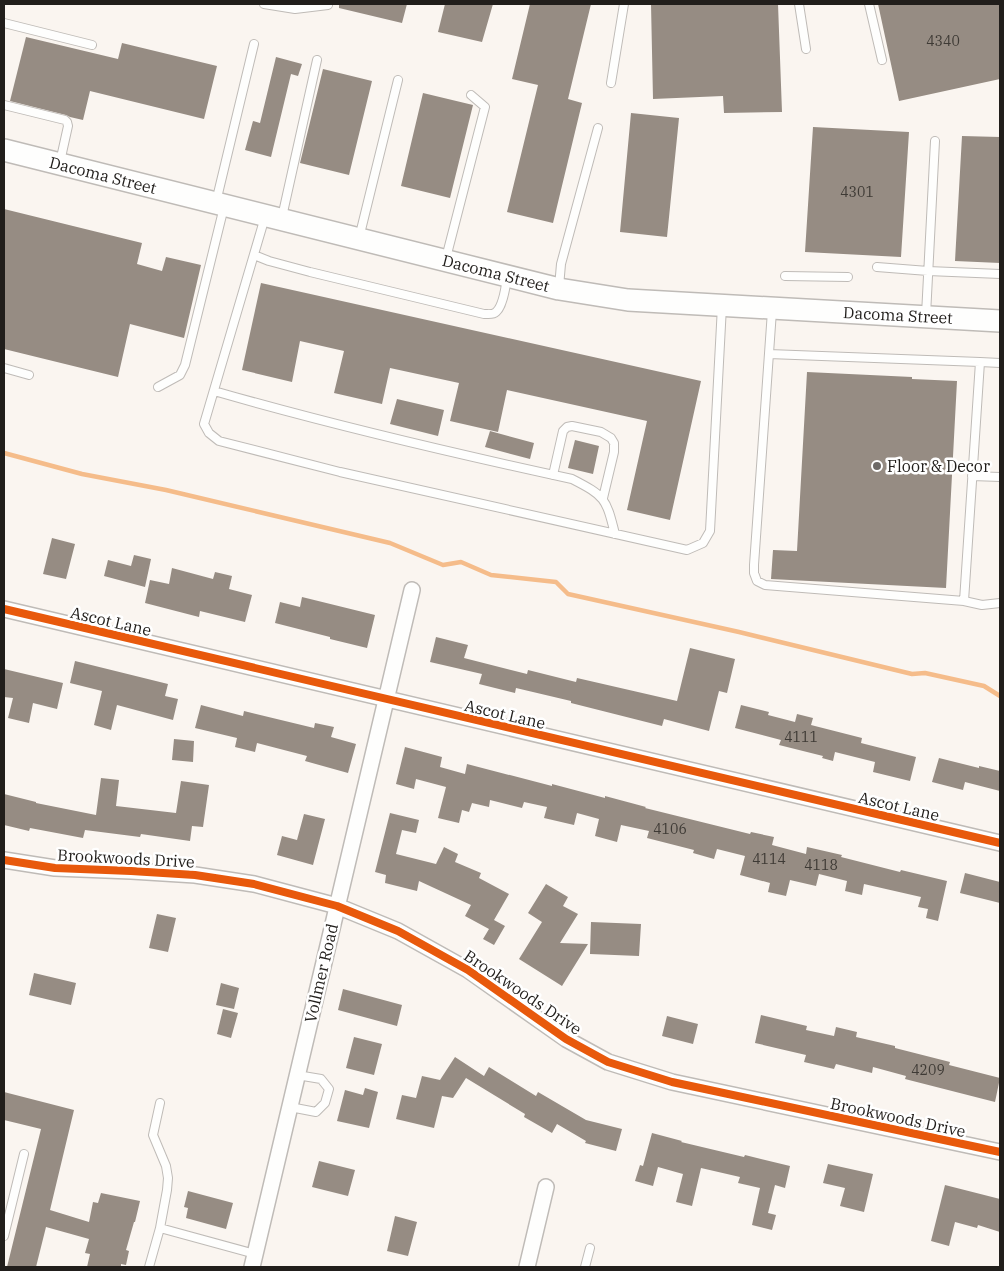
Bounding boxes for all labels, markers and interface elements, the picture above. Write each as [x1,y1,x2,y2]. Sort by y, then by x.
house number: 4340 [926,32,960,50]
street label: Dacoma Street [47,152,159,198]
house number: 4301 [840,183,874,201]
street label: Dacoma Street [440,250,552,296]
street label: Dacoma Street [843,302,954,328]
place label: Floor & Decor [887,456,990,476]
marker: Floor & Decor [871,460,883,472]
street label: Ascot Lane [69,602,153,640]
street label: Ascot Lane [463,695,547,733]
house number: 4111 [784,728,818,746]
street label: Ascot Lane [857,787,941,825]
house number: 4106 [653,820,687,838]
street label: Brookwoods Drive [57,844,195,872]
house number: 4114 [752,850,786,868]
house number: 4118 [804,856,838,874]
street label: Vollmer Road [300,921,342,1025]
street label: Brookwoods Drive [460,945,586,1039]
house number: 4209 [911,1061,945,1079]
street label: Brookwoods Drive [829,1093,967,1141]

